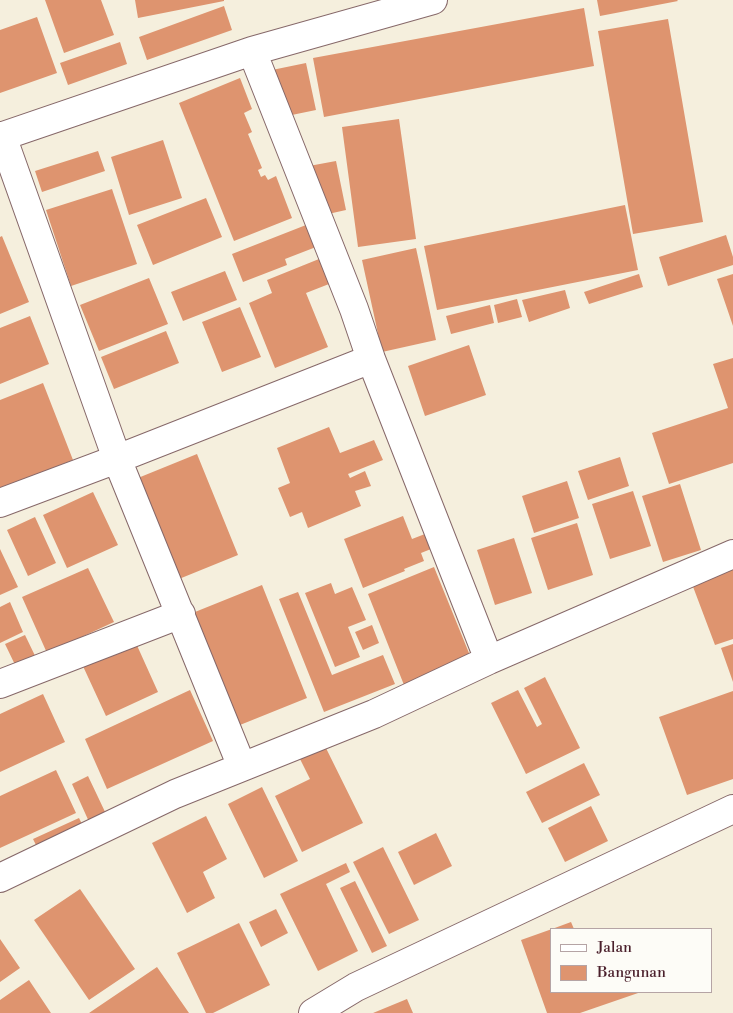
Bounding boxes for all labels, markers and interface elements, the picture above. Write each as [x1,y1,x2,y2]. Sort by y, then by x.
legend [550,928,713,993]
text: Jalan [597,938,632,957]
text: Bangunan [597,963,666,982]

